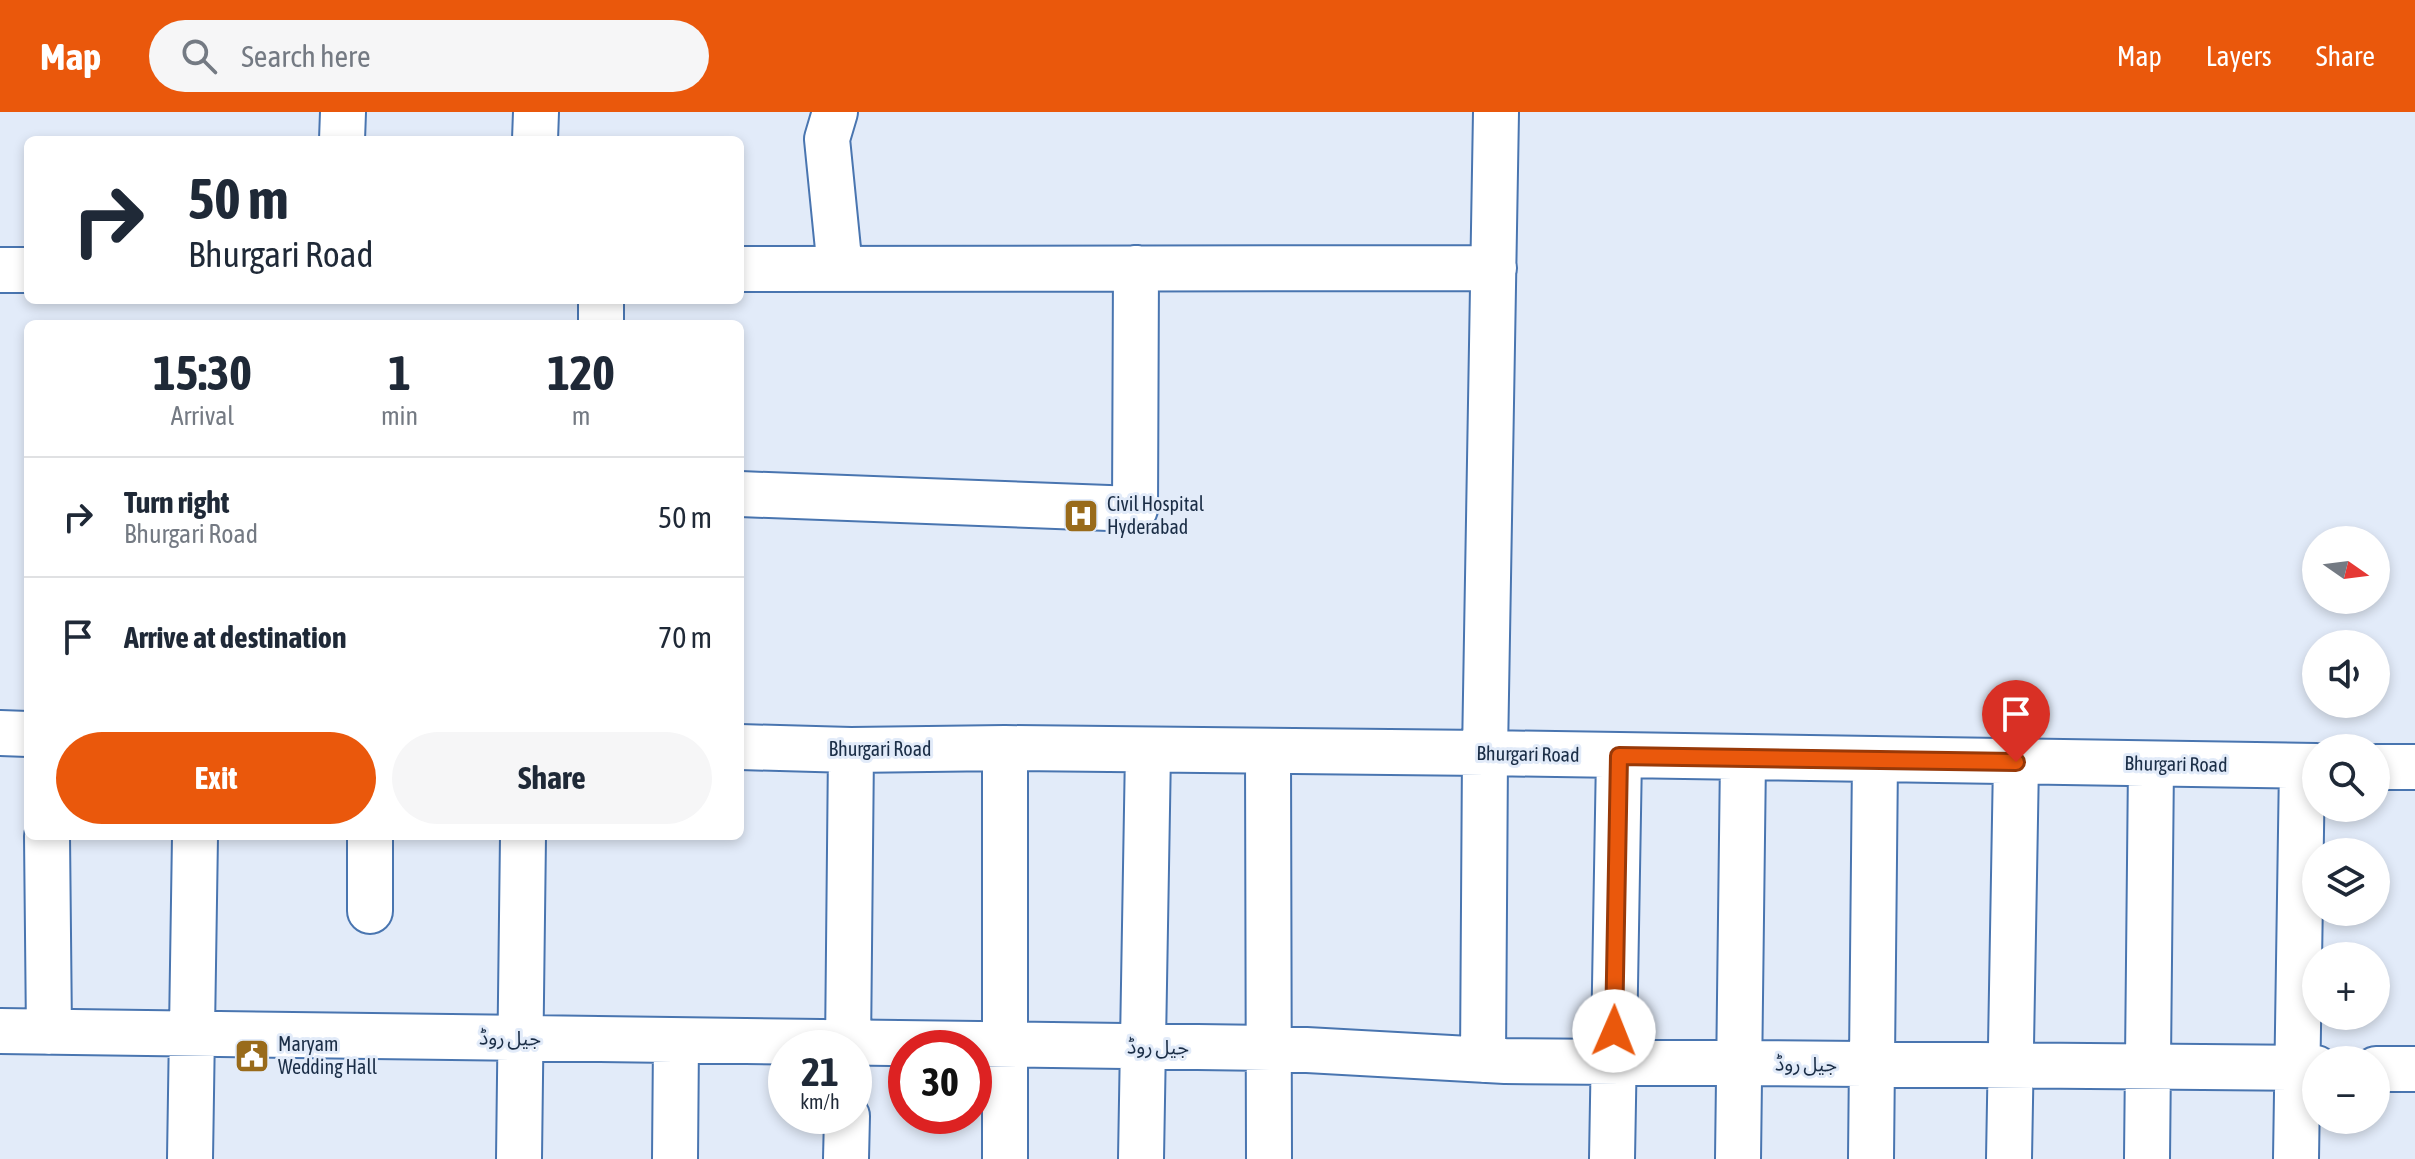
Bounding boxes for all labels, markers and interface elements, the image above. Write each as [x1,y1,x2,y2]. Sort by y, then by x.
search box [149,20,709,92]
icon: search [177,34,221,78]
text: Map [40,35,101,78]
text: Search here [241,39,371,73]
text: Map [2117,40,2162,72]
text: Layers [2206,40,2272,72]
text: Share [2316,40,2375,72]
text: 50 m [188,167,289,231]
icon: right [56,168,160,272]
text: Bhurgari Road [188,233,374,275]
text: 15:30 [153,345,252,400]
text: 1 [388,345,411,400]
text: 120 [547,345,615,400]
text: Arrival [171,401,234,431]
text: min [381,401,418,431]
text: m [572,401,590,431]
text: Turn right [124,485,230,519]
place label: Civil Hospital Hyderabad [1107,492,1205,538]
icon: right [56,495,100,539]
hospital icon: Civil Hospital Hyderabad [1062,497,1100,535]
text: 50 m [658,500,712,534]
text: Bhurgari Road [124,519,258,549]
north arrow [2302,526,2390,614]
map controls [2302,526,2390,1134]
icon: arrive [56,615,100,659]
text: Arrive at destination [124,620,346,654]
text: 70 m [658,620,712,654]
button: sound [2302,630,2390,718]
pin [1982,680,2050,762]
icon: arrive [1994,692,2038,736]
button: Exit [56,732,376,824]
button: Share [392,732,712,824]
button: search [2302,734,2390,822]
street label: Bhurgari Road [828,737,932,760]
street label: Bhurgari Road [1476,741,1580,766]
street label: Bhurgari Road [2124,751,2228,776]
button: layers [2302,838,2390,926]
button: + [2302,942,2390,1030]
position arrow [1572,989,1656,1073]
street label: جیل روڈ [479,1025,541,1051]
speed limit sign: 30 [888,1030,992,1134]
place label: Maryam Wedding Hall [278,1032,378,1078]
street label: جیل روڈ [1127,1034,1189,1060]
public building icon: Maryam Wedding Hall [233,1037,271,1075]
button: − [2302,1046,2390,1134]
text: 21 [801,1049,839,1094]
street label: جیل روڈ [1775,1051,1837,1077]
text: km/h [800,1090,840,1113]

